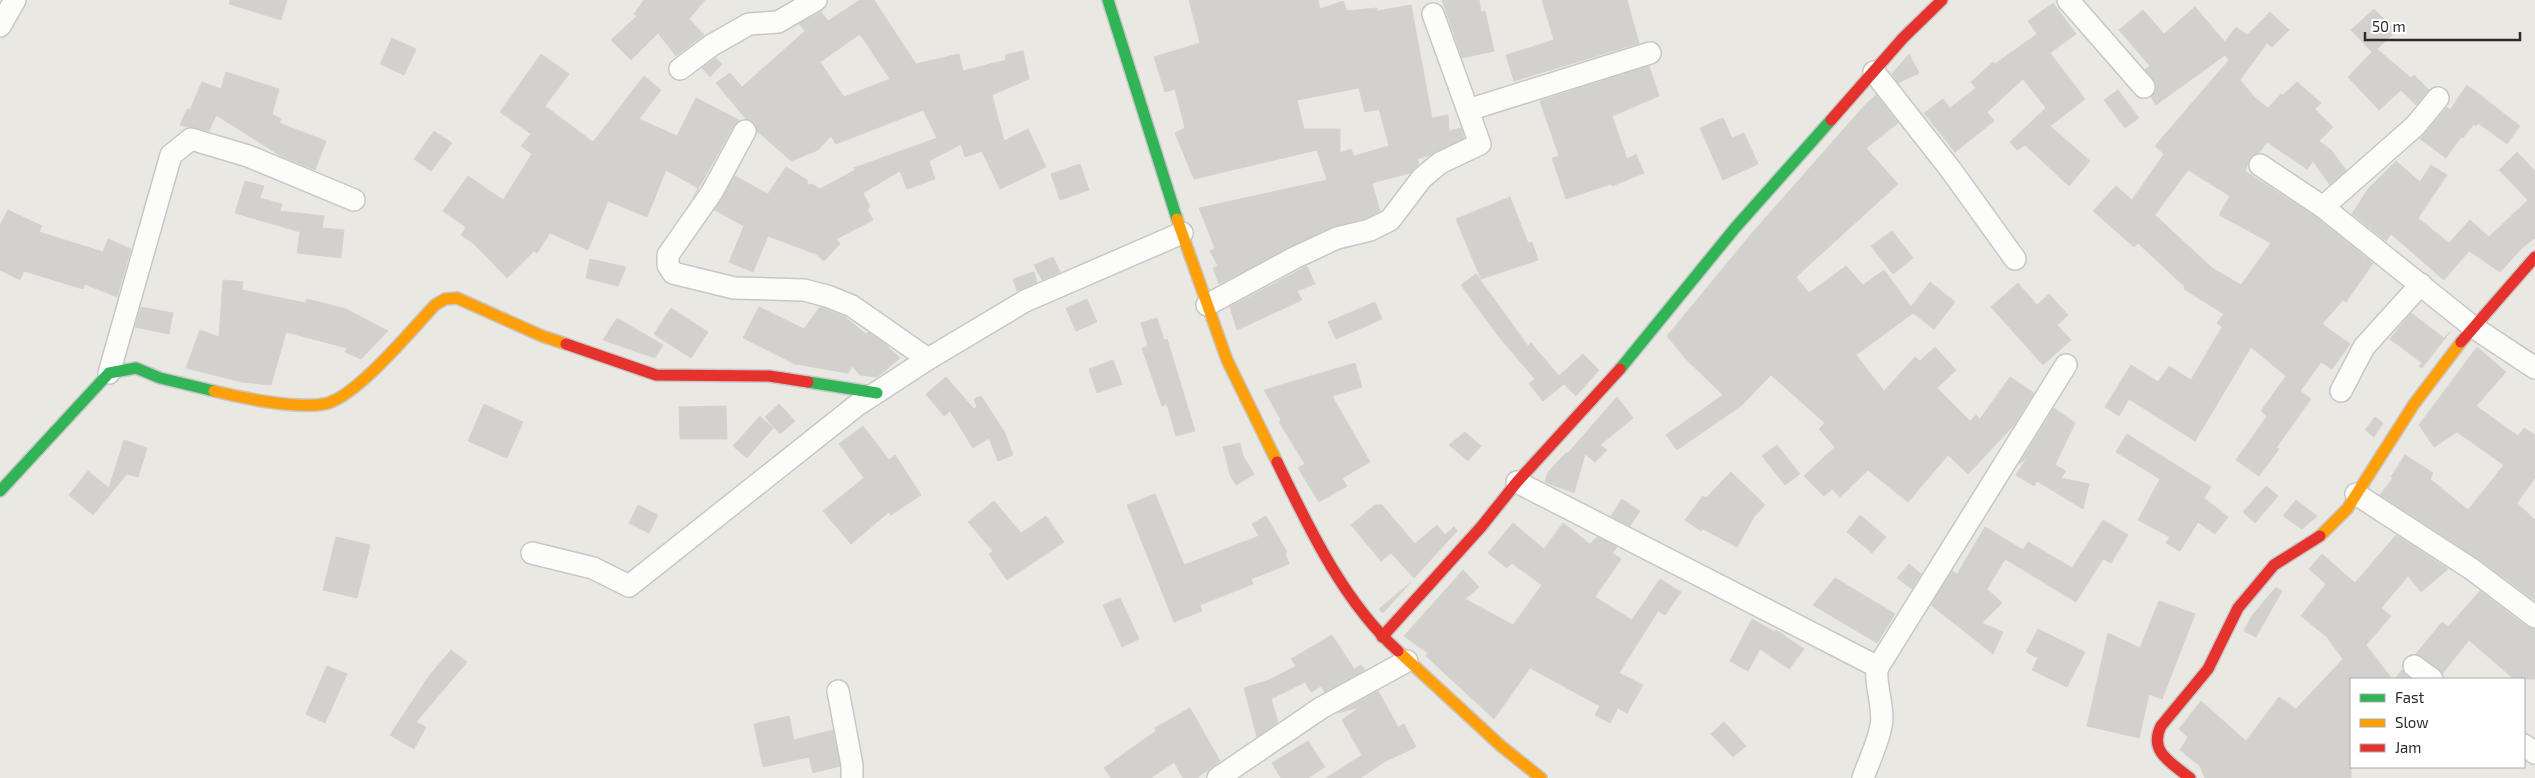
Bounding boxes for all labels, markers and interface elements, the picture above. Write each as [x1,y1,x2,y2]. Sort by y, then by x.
scale bar [2365,10,2520,42]
text: 50 m [2372,17,2406,35]
legend [2350,678,2525,768]
text: Fast [2395,688,2425,706]
text: Slow [2395,713,2429,731]
text: Jam [2395,738,2421,756]

